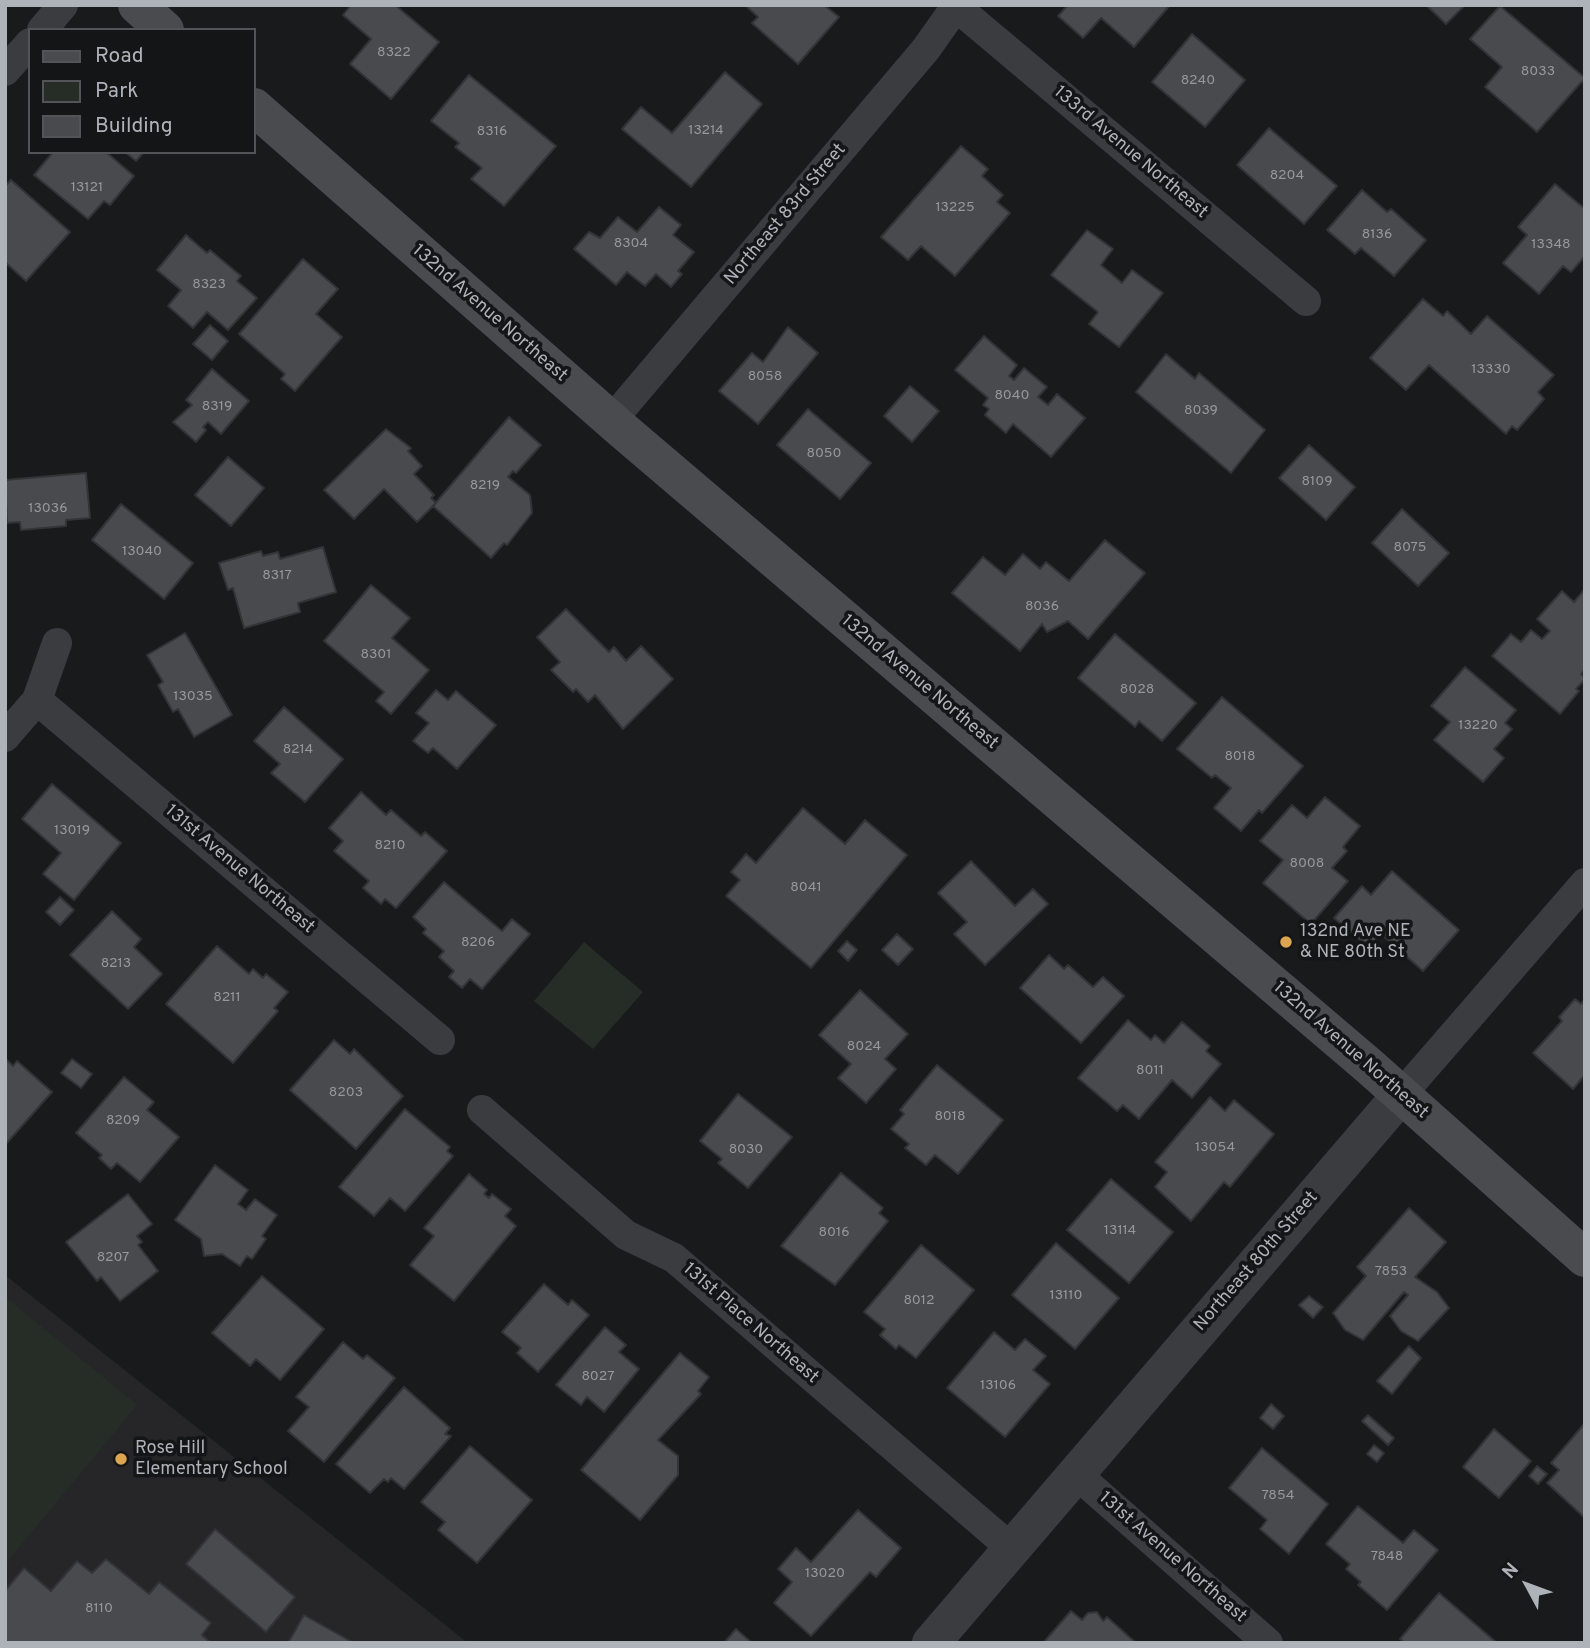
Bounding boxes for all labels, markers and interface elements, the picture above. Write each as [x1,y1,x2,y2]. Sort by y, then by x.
legend [28,28,256,154]
text: Road [95,43,144,70]
house number: 8322 [377,45,411,61]
house number: 8033 [1521,64,1555,80]
house number: 8240 [1181,73,1215,89]
text: Park [95,78,138,105]
street label: 133rd Avenue Northeast [1048,82,1212,224]
text: Building [95,113,173,140]
house number: 13214 [688,123,724,139]
house number: 8316 [477,124,507,140]
street label: Northeast 83rd Street [721,140,851,290]
house number: 8204 [1270,168,1304,184]
house number: 13121 [71,180,103,196]
house number: 13225 [935,200,975,216]
house number: 8136 [1362,227,1392,243]
house number: 8304 [614,236,648,252]
house number: 13348 [1531,237,1571,253]
street label: 132nd Avenue Northeast [407,241,571,387]
house number: 8323 [192,277,226,293]
house number: 13330 [1471,362,1511,378]
house number: 8058 [748,369,782,385]
house number: 8040 [994,388,1030,404]
house number: 8319 [202,399,232,415]
house number: 8039 [1184,403,1218,419]
house number: 8050 [806,446,842,462]
house number: 8109 [1301,474,1333,490]
house number: 8219 [470,478,500,494]
house number: 13036 [28,501,68,517]
house number: 8075 [1394,540,1426,556]
house number: 13040 [122,544,162,560]
house number: 8317 [262,568,292,584]
house number: 8036 [1025,599,1059,615]
street label: 132nd Avenue Northeast [836,611,1002,755]
house number: 8301 [360,647,392,663]
house number: 8028 [1120,682,1154,698]
house number: 13035 [173,689,213,705]
house number: 13220 [1458,718,1498,734]
house number: 8214 [283,742,313,758]
house number: 8018 [1224,749,1256,765]
street label: 131st Avenue Northeast [160,801,318,939]
house number: 13019 [54,823,90,839]
house number: 8210 [374,838,406,854]
house number: 8008 [1290,856,1324,872]
house number: 8041 [790,880,822,896]
place label: 132nd Ave NE & NE 80th St [1300,921,1411,964]
marker: 132nd Ave NE & NE 80th St [1278,934,1294,950]
house number: 8206 [461,935,495,951]
house number: 8213 [101,956,131,972]
street label: 132nd Avenue Northeast [1268,978,1432,1124]
house number: 8211 [213,990,241,1006]
house number: 8024 [847,1039,881,1055]
house number: 8011 [1136,1063,1164,1079]
house number: 8203 [329,1085,363,1101]
house number: 8018 [934,1109,966,1125]
house number: 8209 [106,1113,140,1129]
house number: 13054 [1195,1140,1235,1156]
house number: 8030 [729,1142,763,1158]
street label: Northeast 80th Street [1190,1188,1324,1336]
house number: 13114 [1104,1223,1136,1239]
house number: 8016 [819,1225,849,1241]
house number: 8207 [97,1250,129,1266]
street label: 131st Place Northeast [678,1259,822,1389]
house number: 7853 [1375,1264,1407,1280]
house number: 13110 [1049,1288,1083,1304]
house number: 8012 [903,1293,935,1309]
house number: 8027 [581,1369,615,1385]
house number: 13106 [980,1378,1016,1394]
place label: Rose Hill Elementary School [135,1438,288,1480]
marker: Rose Hill Elementary School [113,1451,129,1467]
street label: 131st Avenue Northeast [1094,1488,1250,1628]
house number: 7854 [1261,1488,1295,1504]
house number: 7848 [1371,1549,1403,1565]
north arrow [1492,1550,1562,1620]
text: N [1498,1558,1525,1584]
house number: 13020 [805,1566,845,1582]
house number: 8110 [85,1601,113,1617]

